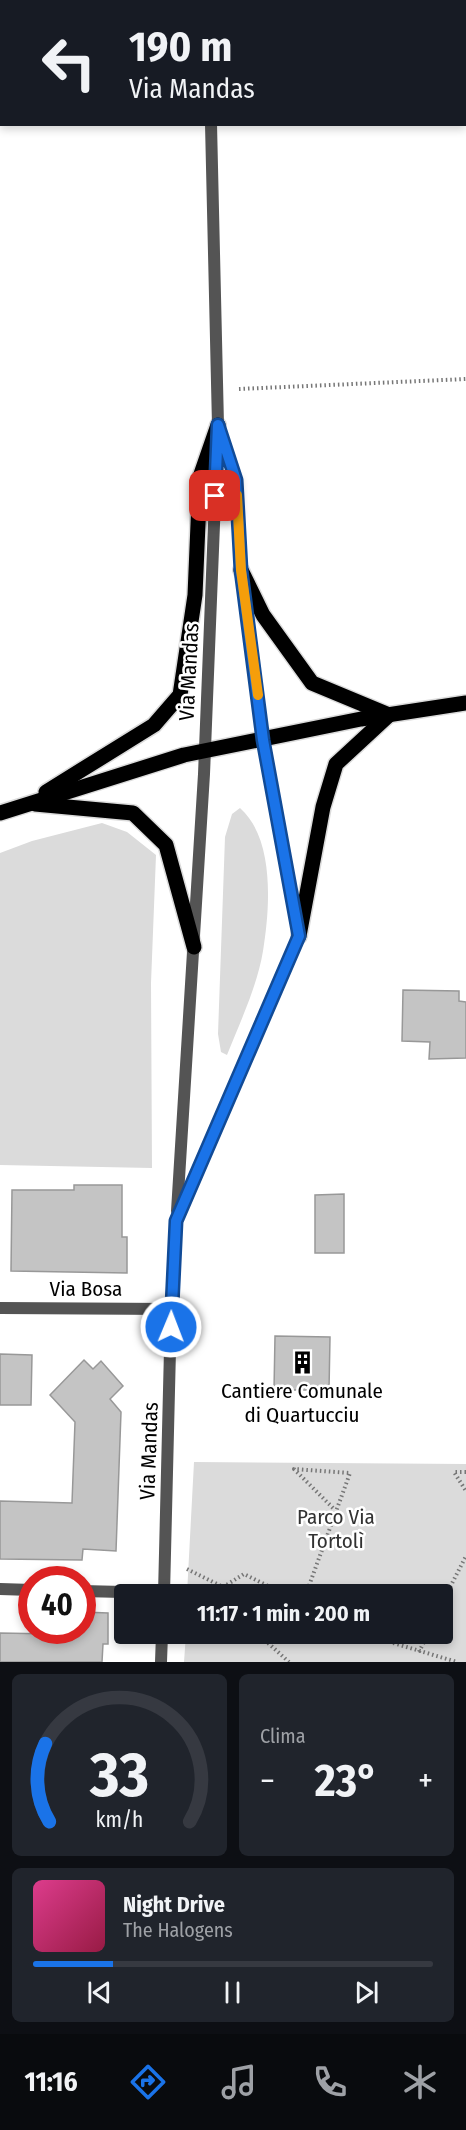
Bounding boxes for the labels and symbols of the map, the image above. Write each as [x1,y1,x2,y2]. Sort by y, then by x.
pin [189,470,240,521]
street label: Via Mandas [173,622,205,722]
street label: Via Bosa [50,1276,122,1302]
position arrow [139,1295,203,1359]
building icon: Cantiere Comunale di Quartucciu [289,1350,315,1376]
place label: Cantiere Comunale di Quartucciu [221,1378,383,1428]
street label: Via Mandas [134,1402,164,1500]
park label: Parco Via Tortolì [297,1504,375,1554]
speed limit sign: 40 [18,1566,96,1644]

